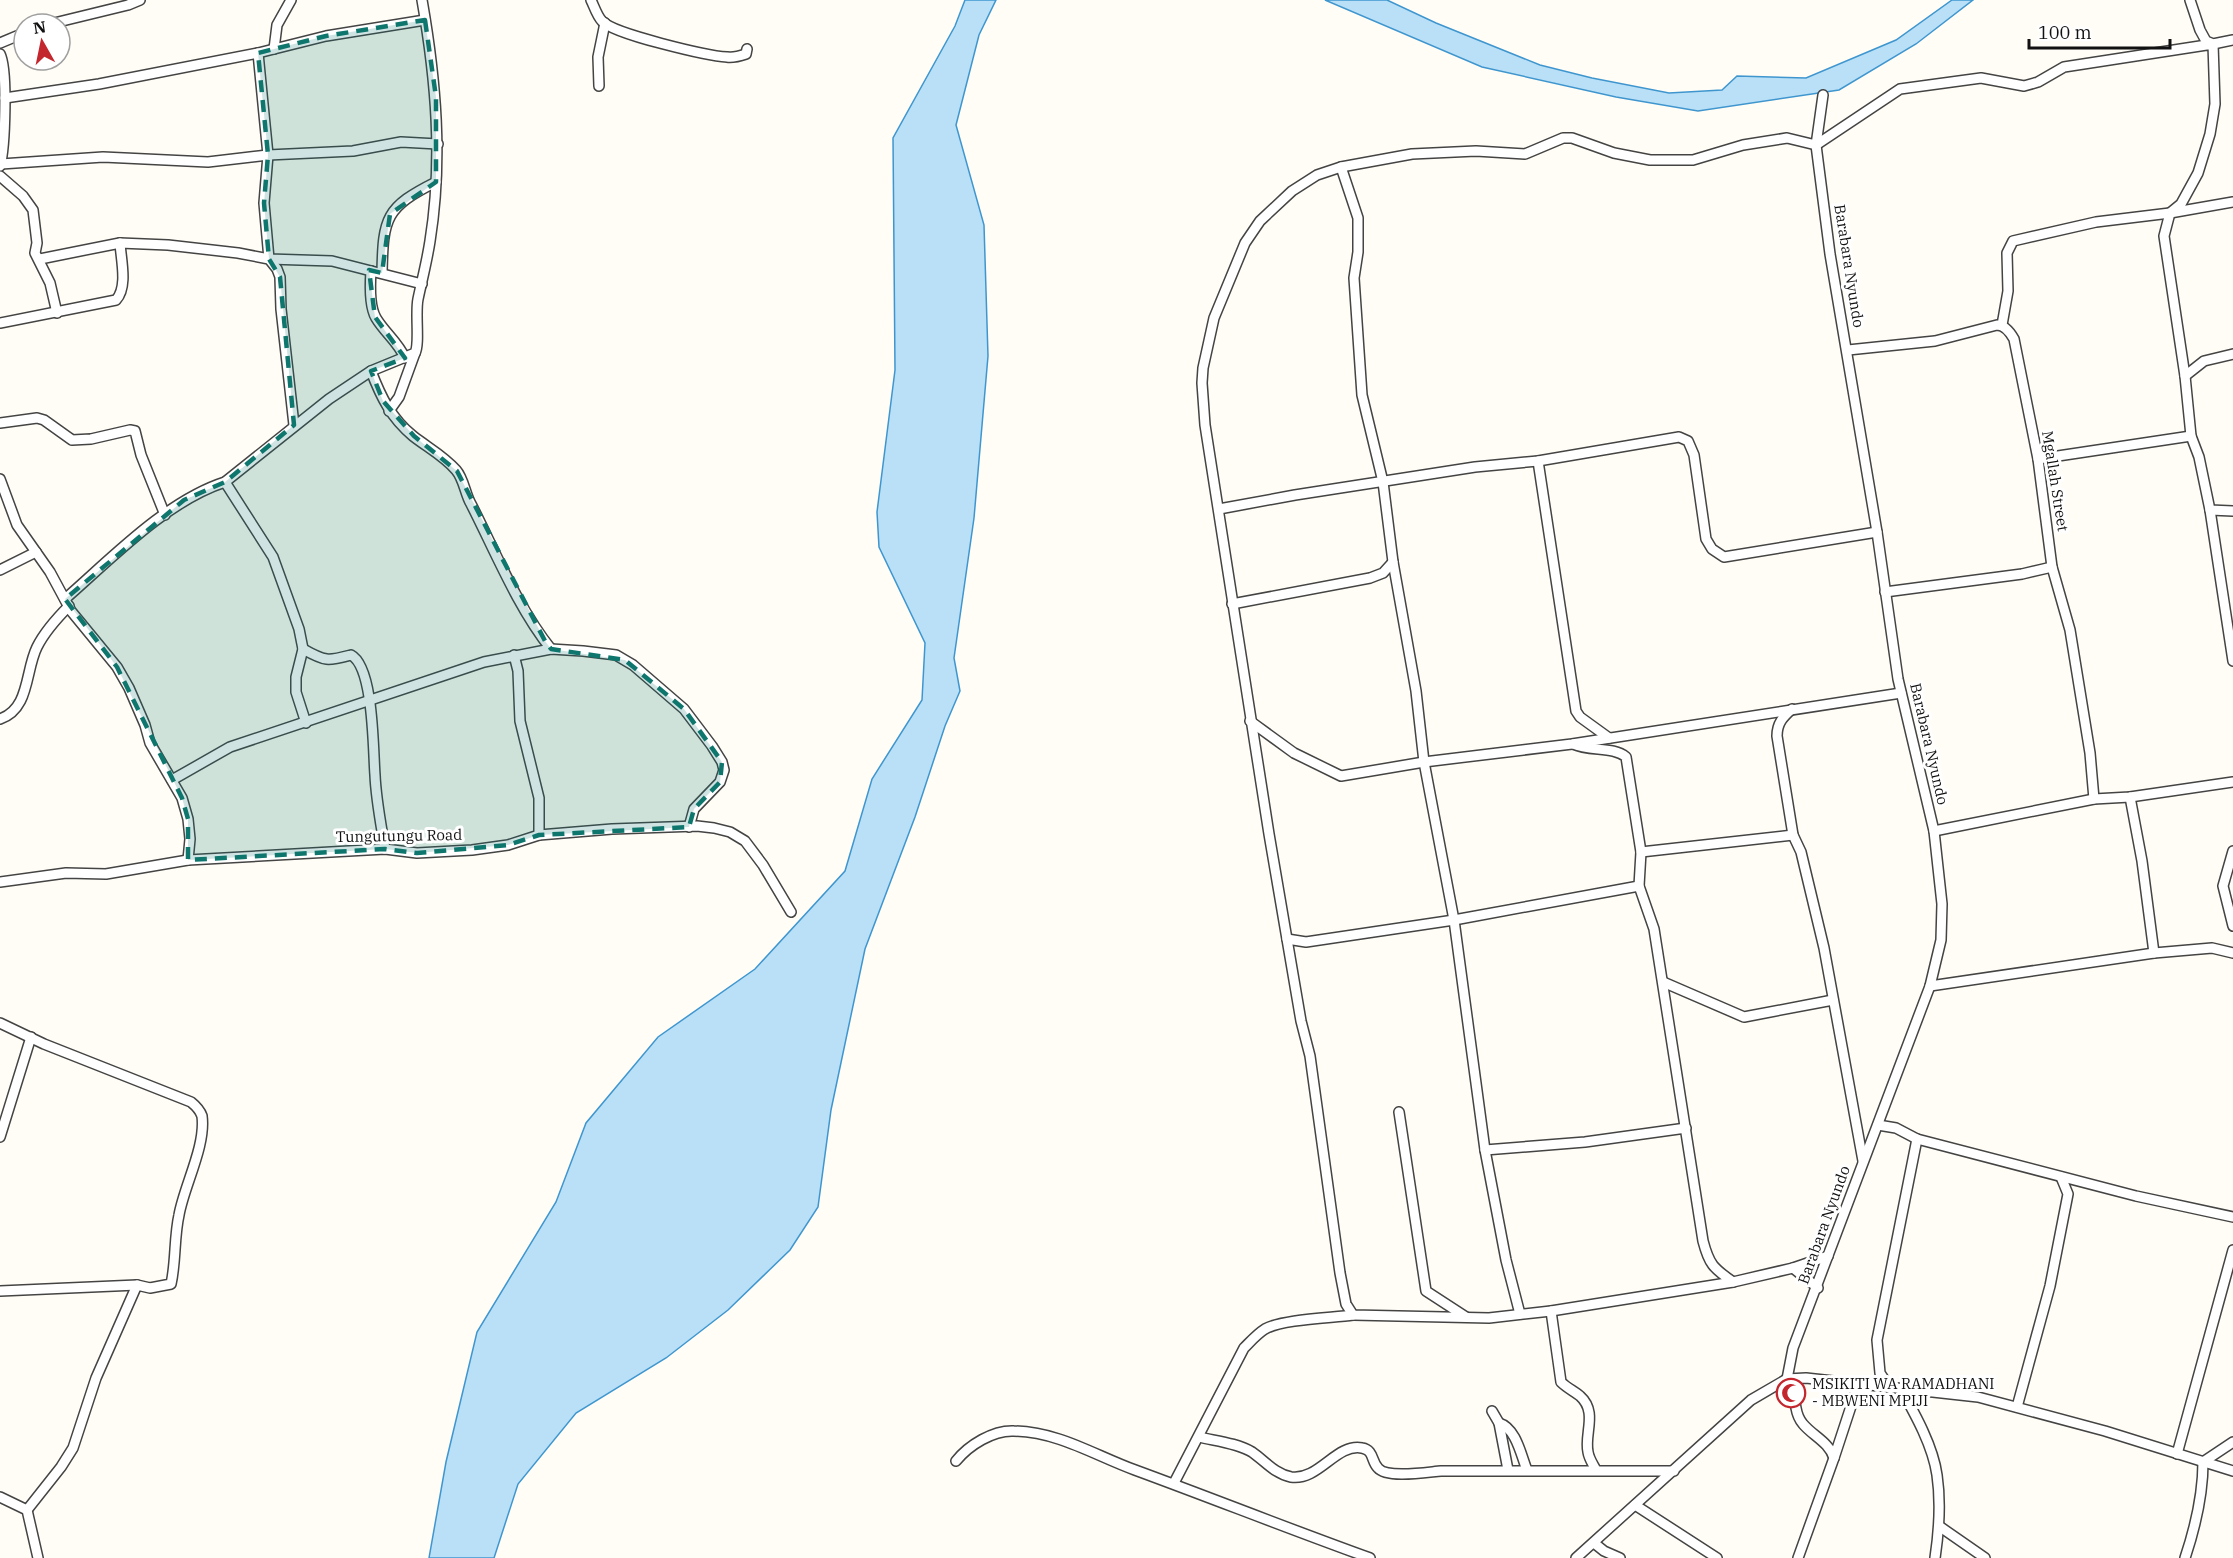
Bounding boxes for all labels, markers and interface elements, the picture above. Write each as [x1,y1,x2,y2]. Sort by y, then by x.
north arrow [12,12,72,72]
scale bar [2029,12,2170,50]
text: N [32,16,47,38]
text: 100 m [2038,21,2092,44]
street label: Barabara Nyundo [1830,203,1869,329]
street label: Mgallah Street [2038,429,2073,533]
street label: Barabara Nyundo [1906,681,1953,807]
street label: Tungutungu Road [335,825,462,846]
street label: Barabara Nyundo [1793,1163,1854,1287]
place label: MSIKITI WA RAMADHANI - MBWENI MPIJI [1812,1374,1995,1410]
mosque icon: MSIKITI WA RAMADHANI - MBWENI MPIJI [1775,1377,1807,1409]

